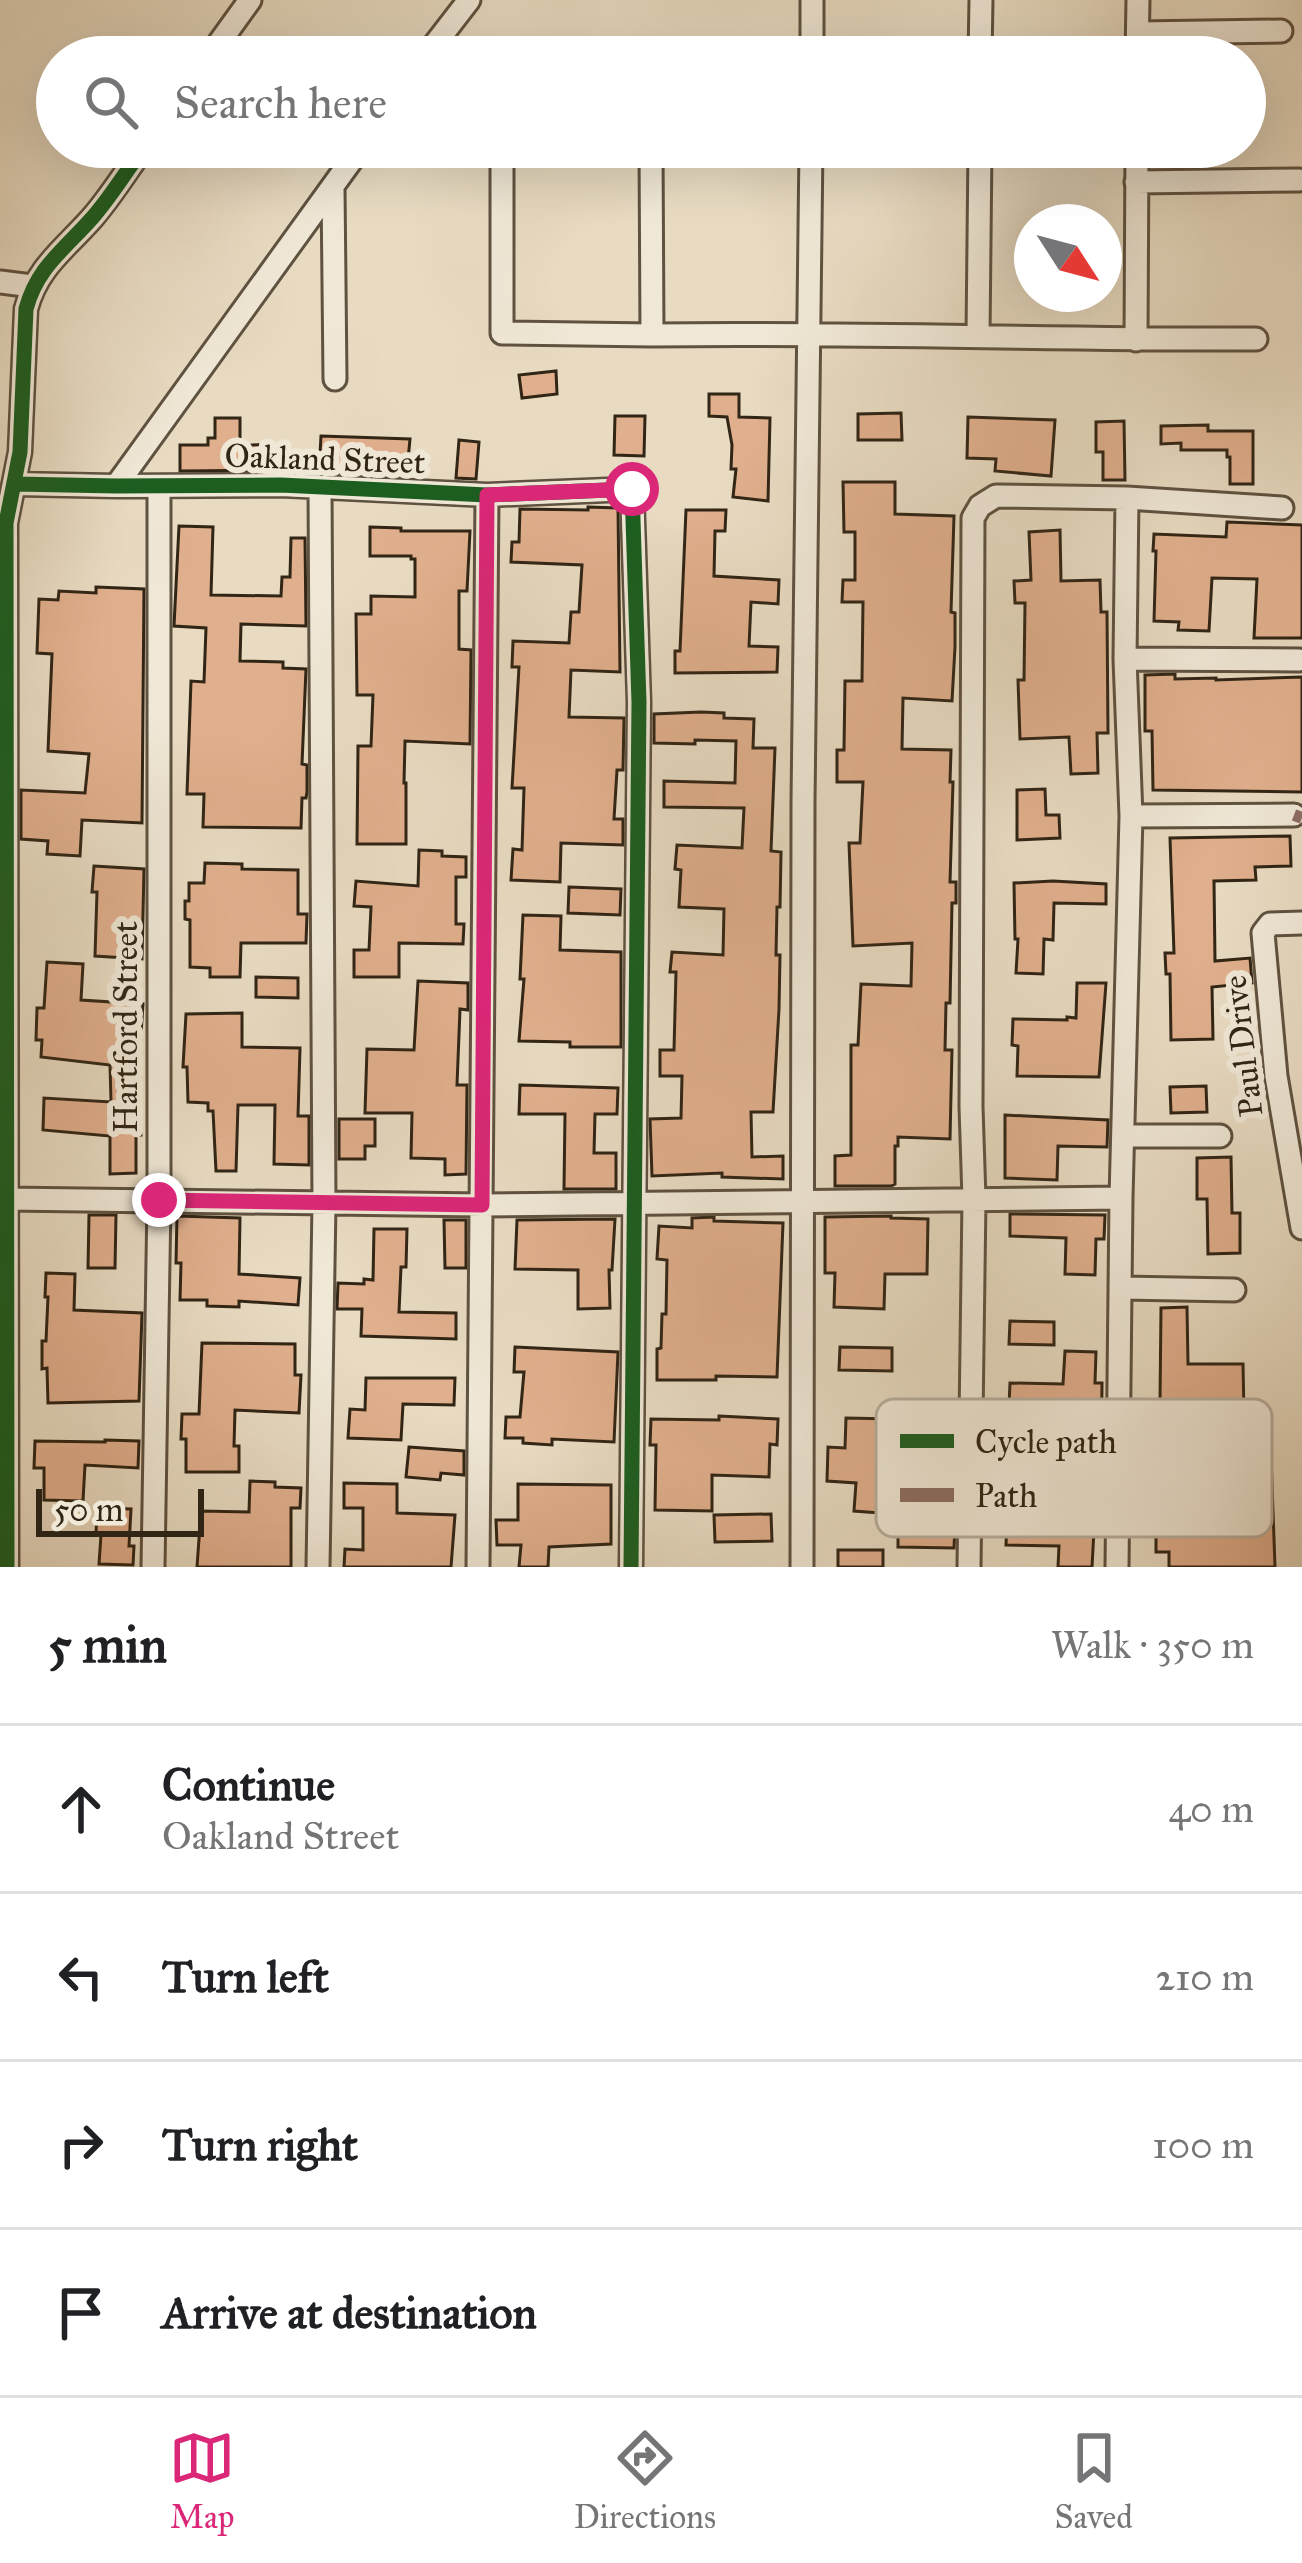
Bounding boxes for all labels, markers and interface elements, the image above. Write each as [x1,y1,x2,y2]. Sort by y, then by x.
search box [36,36,1266,168]
icon: search [78,69,144,135]
text: Search here [174,75,387,130]
north arrow [1014,204,1122,312]
street label: Oakland Street [224,436,426,483]
route start [605,462,659,516]
street label: Hartford Street [106,921,146,1133]
street label: Paul Drive [1214,973,1272,1119]
route end [132,1173,186,1227]
legend [876,1399,1272,1537]
text: Cycle path [975,1422,1117,1462]
text: Path [975,1476,1037,1516]
scale bar [36,1483,204,1536]
text: 50 m [54,1490,123,1530]
text: 5 min [48,1614,167,1676]
text: Walk · 350 m [1051,1621,1254,1669]
text: Continue [162,1757,335,1812]
icon: ahead [48,1776,114,1842]
text: 40 m [1168,1785,1254,1833]
text: Oakland Street [162,1812,399,1860]
icon: left [48,1944,114,2010]
text: Turn left [162,1949,329,2004]
text: 210 m [1156,1953,1254,2001]
icon: right [48,2112,114,2178]
text: Turn right [162,2117,358,2172]
text: 100 m [1152,2121,1254,2169]
icon: arrive [48,2280,114,2346]
text: Arrive at destination [162,2285,537,2340]
tab: Map [169,2425,235,2537]
tab: Directions [574,2425,716,2537]
tab: Saved [1054,2425,1133,2537]

